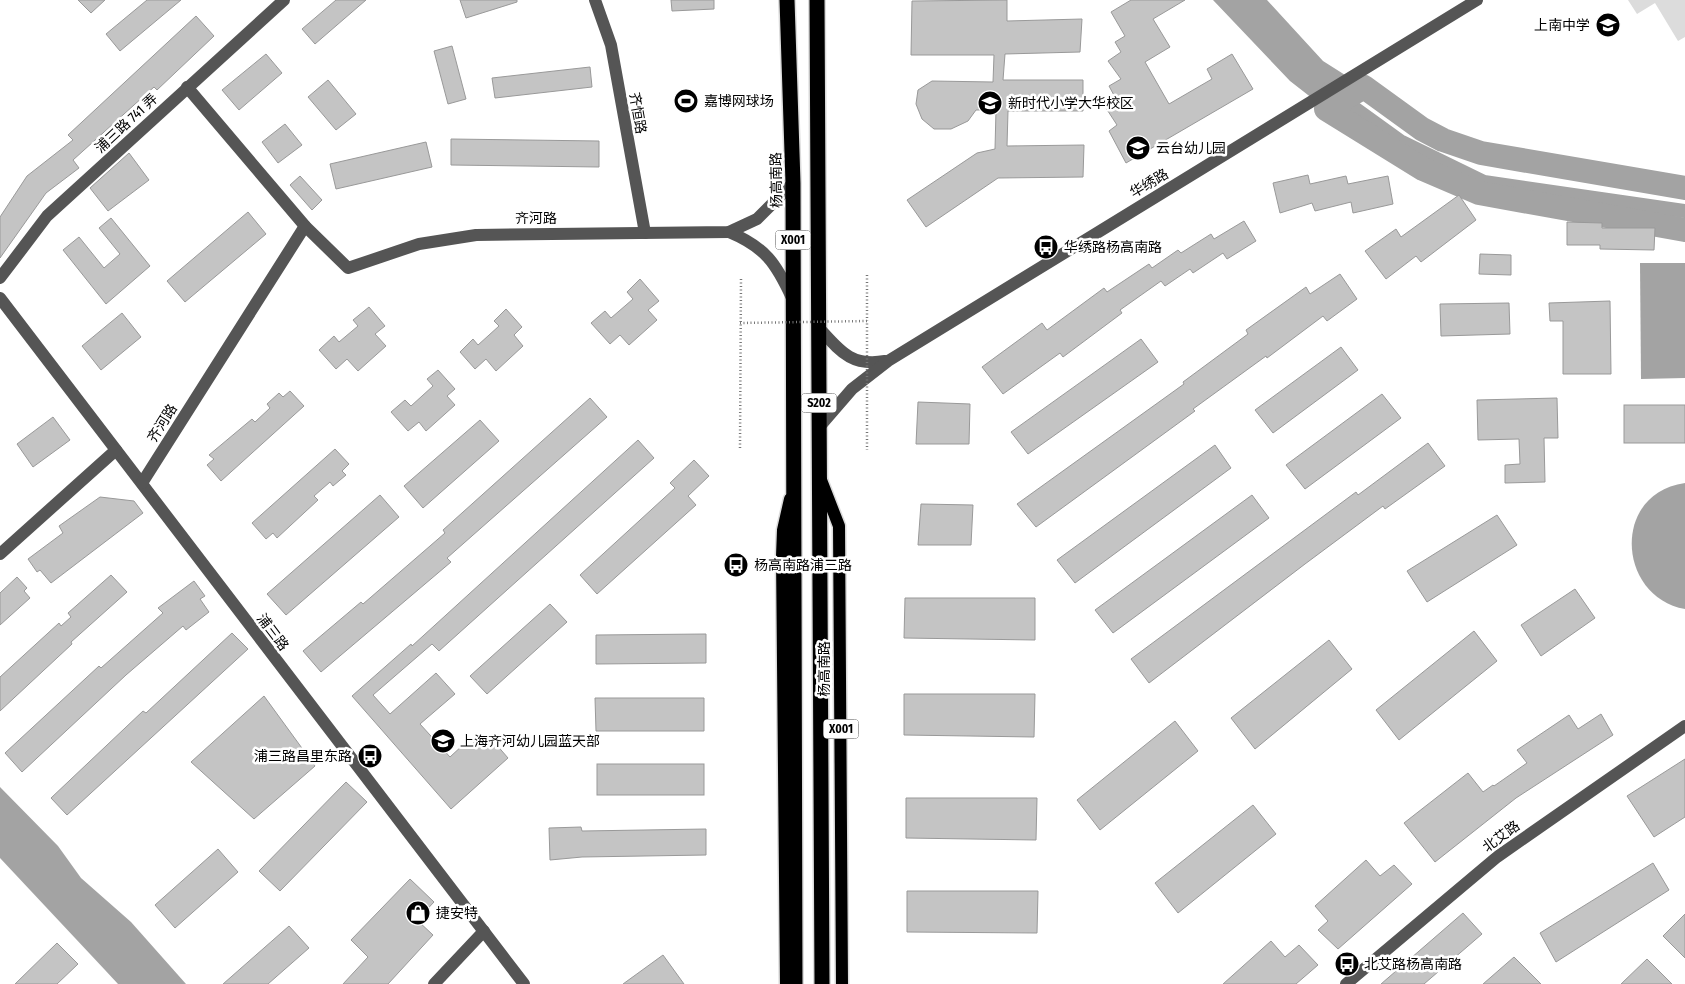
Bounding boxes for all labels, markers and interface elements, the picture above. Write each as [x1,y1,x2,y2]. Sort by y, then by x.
school or university icon: 上南中学 [1595,12,1621,38]
place label: 上南中学 [1534,17,1590,34]
sports icon: 嘉博网球场 [673,88,699,114]
street label: 浦三路 741 弄 [92,90,161,157]
school or university icon: 新时代小学大华校区 [977,90,1003,116]
street label: 齐恒路 [625,91,650,135]
place label: 嘉博网球场 [704,93,774,110]
place label: 新时代小学大华校区 [1008,95,1134,112]
school or university icon: 云台幼儿园 [1125,135,1151,161]
place label: 云台幼儿园 [1156,140,1226,157]
street label: 杨高南路 [768,152,785,208]
street label: 华绣路 [1127,165,1172,202]
street label: 齐河路 [515,210,557,227]
road number: X001 [776,230,810,250]
bus stop icon: 华绣路杨高南路 [1033,234,1059,260]
place label: 华绣路杨高南路 [1064,239,1162,256]
road number: S202 [802,393,836,412]
street label: 齐河路 [144,401,181,446]
bus stop icon: 杨高南路浦三路 [723,552,749,578]
place label: 杨高南路浦三路 [754,557,852,574]
street label: 浦三路 [253,610,292,654]
street label: 杨高南路 [816,641,833,697]
road number: X001 [824,720,858,739]
school or university icon: 上海齐河幼儿园蓝天部 [430,728,456,754]
place label: 上海齐河幼儿园蓝天部 [460,733,600,750]
bus stop icon: 浦三路昌里东路 [357,743,383,769]
place label: 浦三路昌里东路 [254,748,352,765]
street label: 北艾路 [1479,817,1523,856]
shop icon: 捷安特 [405,900,431,926]
place label: 捷安特 [436,905,478,922]
bus stop icon: 北艾路杨高南路 [1334,951,1360,977]
place label: 北艾路杨高南路 [1364,956,1462,973]

